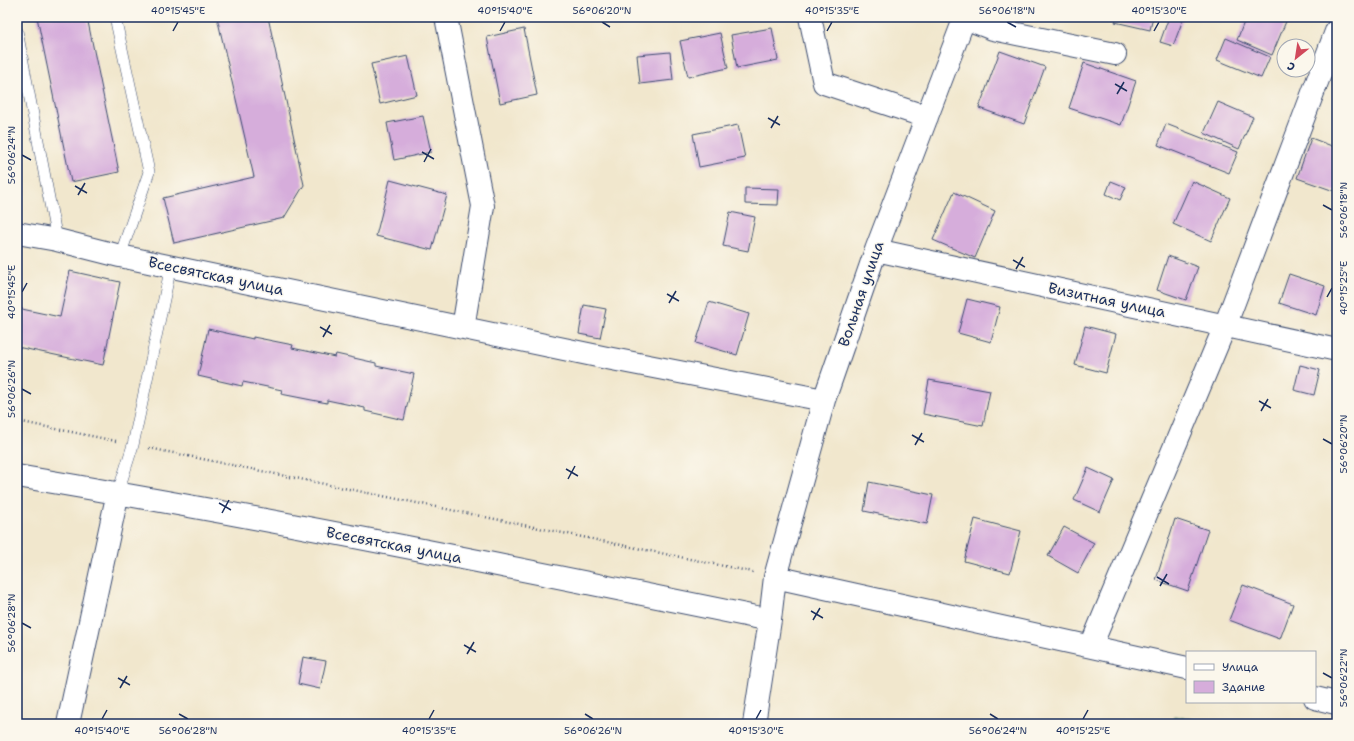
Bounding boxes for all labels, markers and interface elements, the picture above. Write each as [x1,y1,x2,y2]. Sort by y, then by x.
text: 40°15'45"E [151,4,205,17]
text: 40°15'40"E [477,4,533,17]
text: 56°06'20"N [573,4,631,17]
text: 40°15'35"E [805,4,859,17]
text: 56°06'18"N [979,4,1035,17]
text: 40°15'30"E [1131,4,1187,17]
north arrow [1276,38,1316,78]
text: С [1284,58,1298,74]
text: 56°06'24"N [5,126,18,184]
text: 56°06'18"N [1337,182,1350,238]
street label: Вольная улица [834,238,889,349]
street label: Всесвятская улица [147,252,286,300]
text: 40°15'25"E [1337,261,1350,315]
text: 40°15'45"E [5,265,18,319]
street label: Визитная улица [1047,278,1168,322]
text: 56°06'26"N [5,360,18,418]
text: 56°06'20"N [1337,415,1350,473]
street label: Всесвятская улица [325,522,464,568]
text: 56°06'28"N [5,594,18,652]
text: 56°06'22"N [1337,649,1350,707]
legend [1186,651,1316,703]
text: Улица [1222,659,1259,675]
text: Здание [1222,679,1266,695]
text: 40°15'40"E [74,724,130,737]
text: 56°06'28"N [159,724,217,737]
text: 40°15'35"E [402,724,456,737]
text: 56°06'26"N [564,724,622,737]
text: 40°15'30"E [728,724,784,737]
text: 56°06'24"N [969,724,1027,737]
text: 40°15'25"E [1056,724,1110,737]

